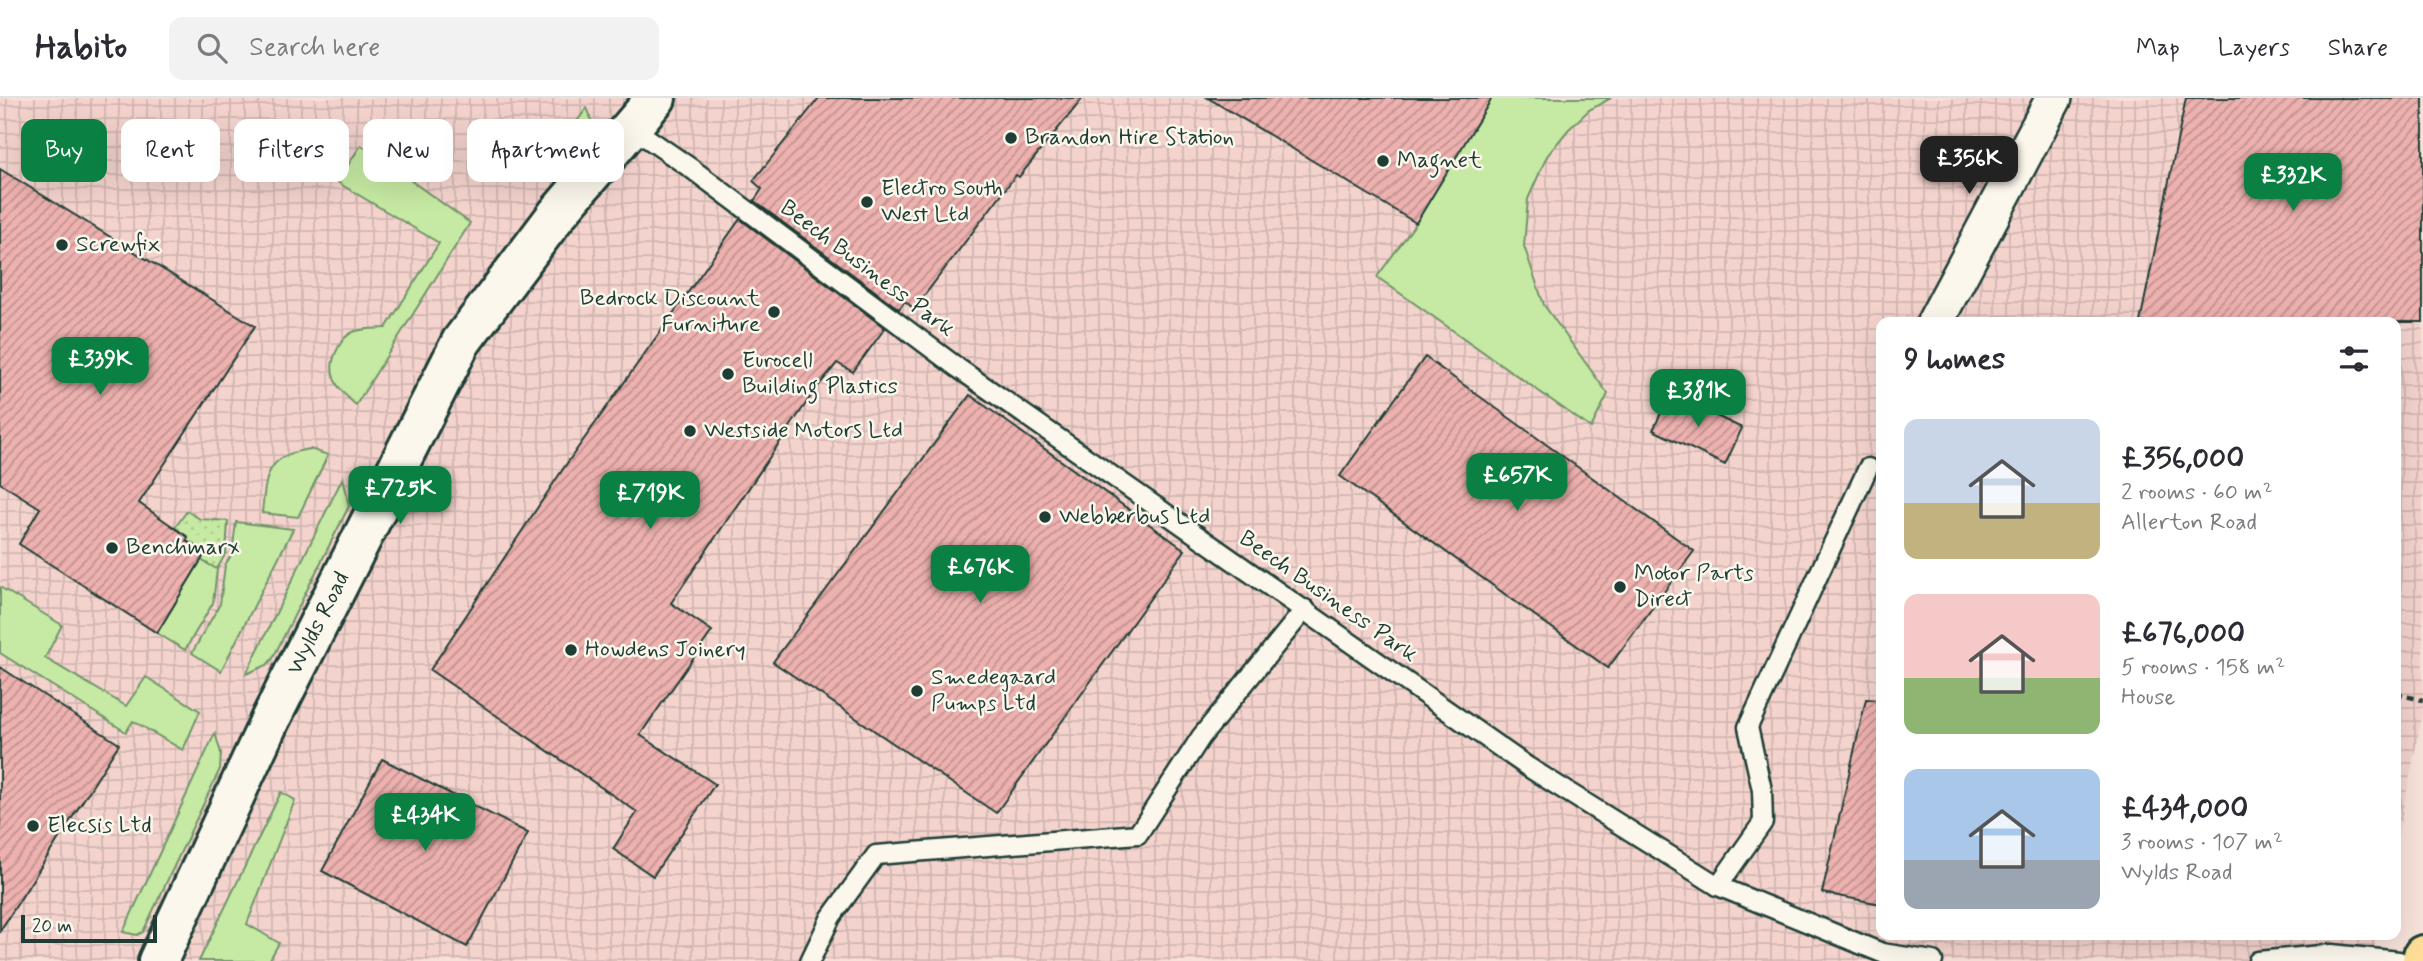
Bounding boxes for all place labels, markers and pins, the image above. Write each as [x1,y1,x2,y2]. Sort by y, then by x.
place label: Brandon Hire Station [1025,123,1234,153]
marker: Brandon Hire Station [1003,130,1019,146]
pin: £356K [1920,136,2018,196]
place label: Magnet [1397,146,1482,178]
marker: Magnet [1375,153,1391,169]
pin: £332K [2244,153,2342,213]
place label: Electro South West Ltd [881,174,1003,230]
marker: Electro South West Ltd [859,194,875,210]
place label: Screwfix [76,230,160,260]
marker: Screwfix [54,237,70,253]
place label: Bedrock Discount Furniture [580,284,760,340]
marker: Bedrock Discount Furniture [766,304,782,320]
pin: £339K [51,338,149,397]
place label: Eurocell Building Plastics [742,346,898,404]
marker: Eurocell Building Plastics [720,366,736,382]
pin: £381K [1649,370,1747,429]
place label: Westside Motors Ltd [704,416,903,446]
marker: Westside Motors Ltd [682,423,698,439]
pin: £657K [1468,454,1566,513]
pin: £725K [351,466,449,526]
pin: £719K [601,472,699,531]
place label: Webberbus Ltd [1059,502,1210,532]
marker: Webberbus Ltd [1037,509,1053,525]
place label: Benchmarx [126,533,240,563]
marker: Benchmarx [104,540,120,556]
pin: £676K [931,546,1029,605]
place label: Motor Parts Direct [1634,559,1754,615]
marker: Motor Parts Direct [1612,579,1628,595]
place label: Howdens Joinery [585,635,746,665]
marker: Howdens Joinery [563,642,579,658]
place label: Smedegaard Pumps Ltd [931,663,1056,719]
marker: Smedegaard Pumps Ltd [909,683,925,699]
pin: £434K [376,794,474,853]
place label: Elecsis Ltd [47,811,152,841]
marker: Elecsis Ltd [25,818,41,834]

